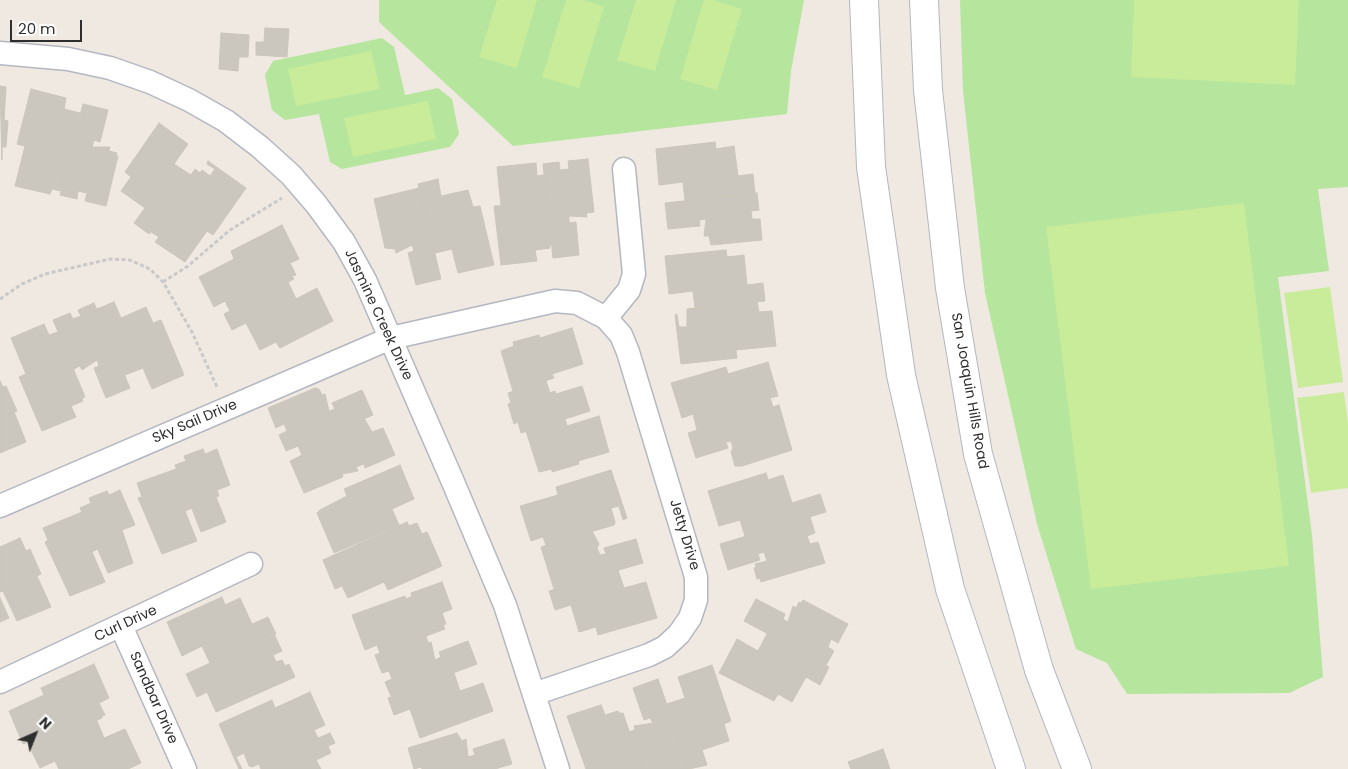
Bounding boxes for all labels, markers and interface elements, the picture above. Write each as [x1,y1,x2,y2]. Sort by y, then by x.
scale bar [12,10,85,42]
text: 20 m [18,18,56,39]
street label: Jasmine Creek Drive [340,247,416,383]
street label: San Joaquin Hills Road [947,312,991,470]
street label: Sky Sail Drive [150,397,240,447]
street label: Jetty Drive [665,498,703,572]
street label: Curl Drive [92,602,160,646]
street label: Sandbar Drive [125,649,181,747]
north arrow [10,709,60,759]
text: N [35,712,56,734]

